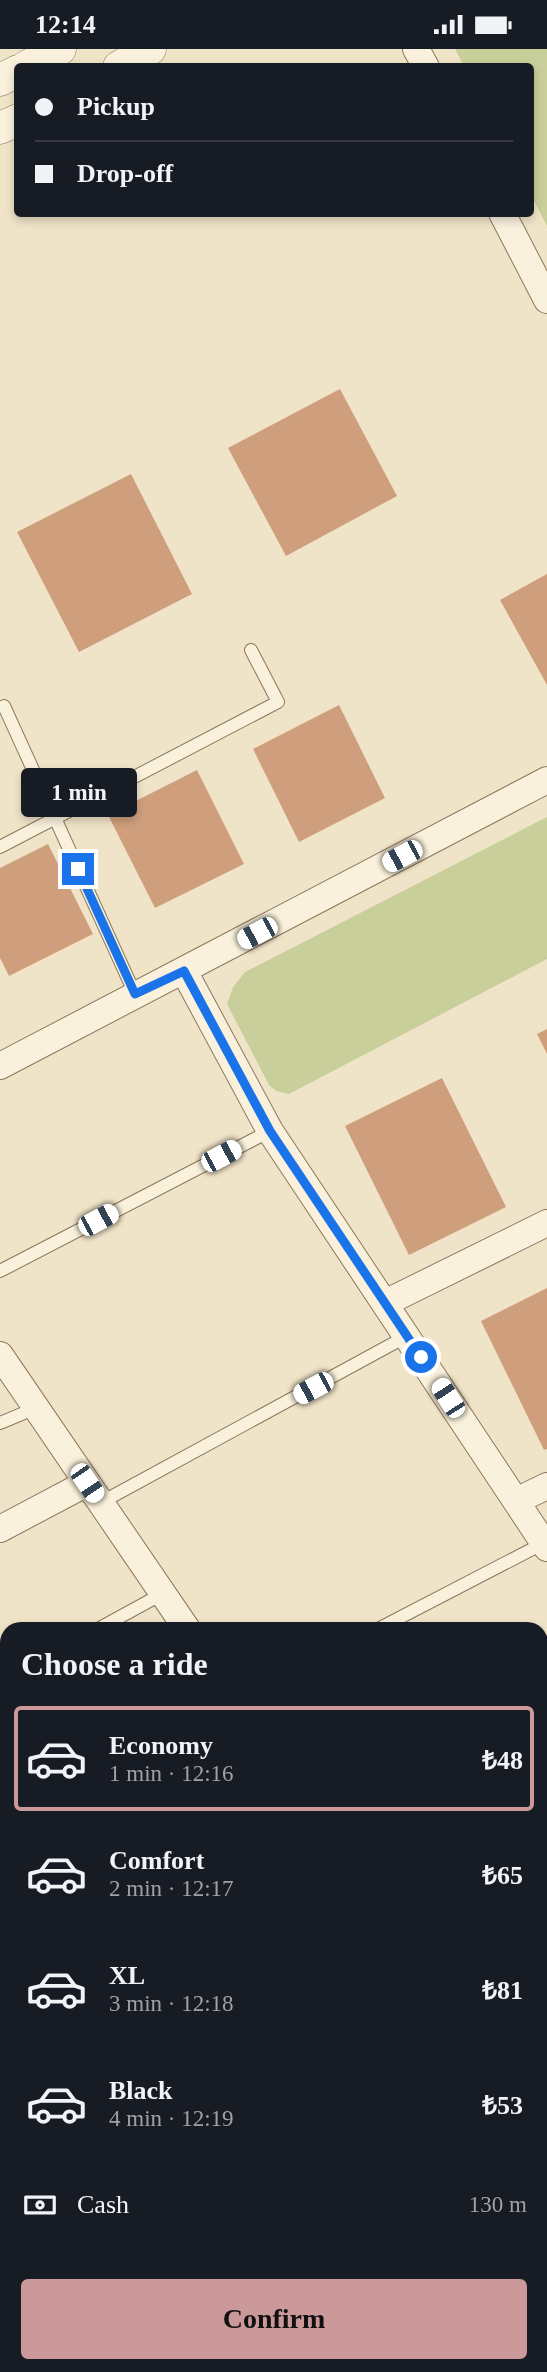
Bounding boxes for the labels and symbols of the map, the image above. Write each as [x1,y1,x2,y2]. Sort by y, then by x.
callout: 1 min [20,767,136,817]
car [379,837,426,875]
route end [62,853,94,885]
car [234,914,281,952]
car [198,1137,245,1175]
car [75,1201,122,1239]
route start [405,1341,437,1373]
car [290,1369,337,1407]
car [428,1375,469,1421]
car [67,1460,108,1506]

